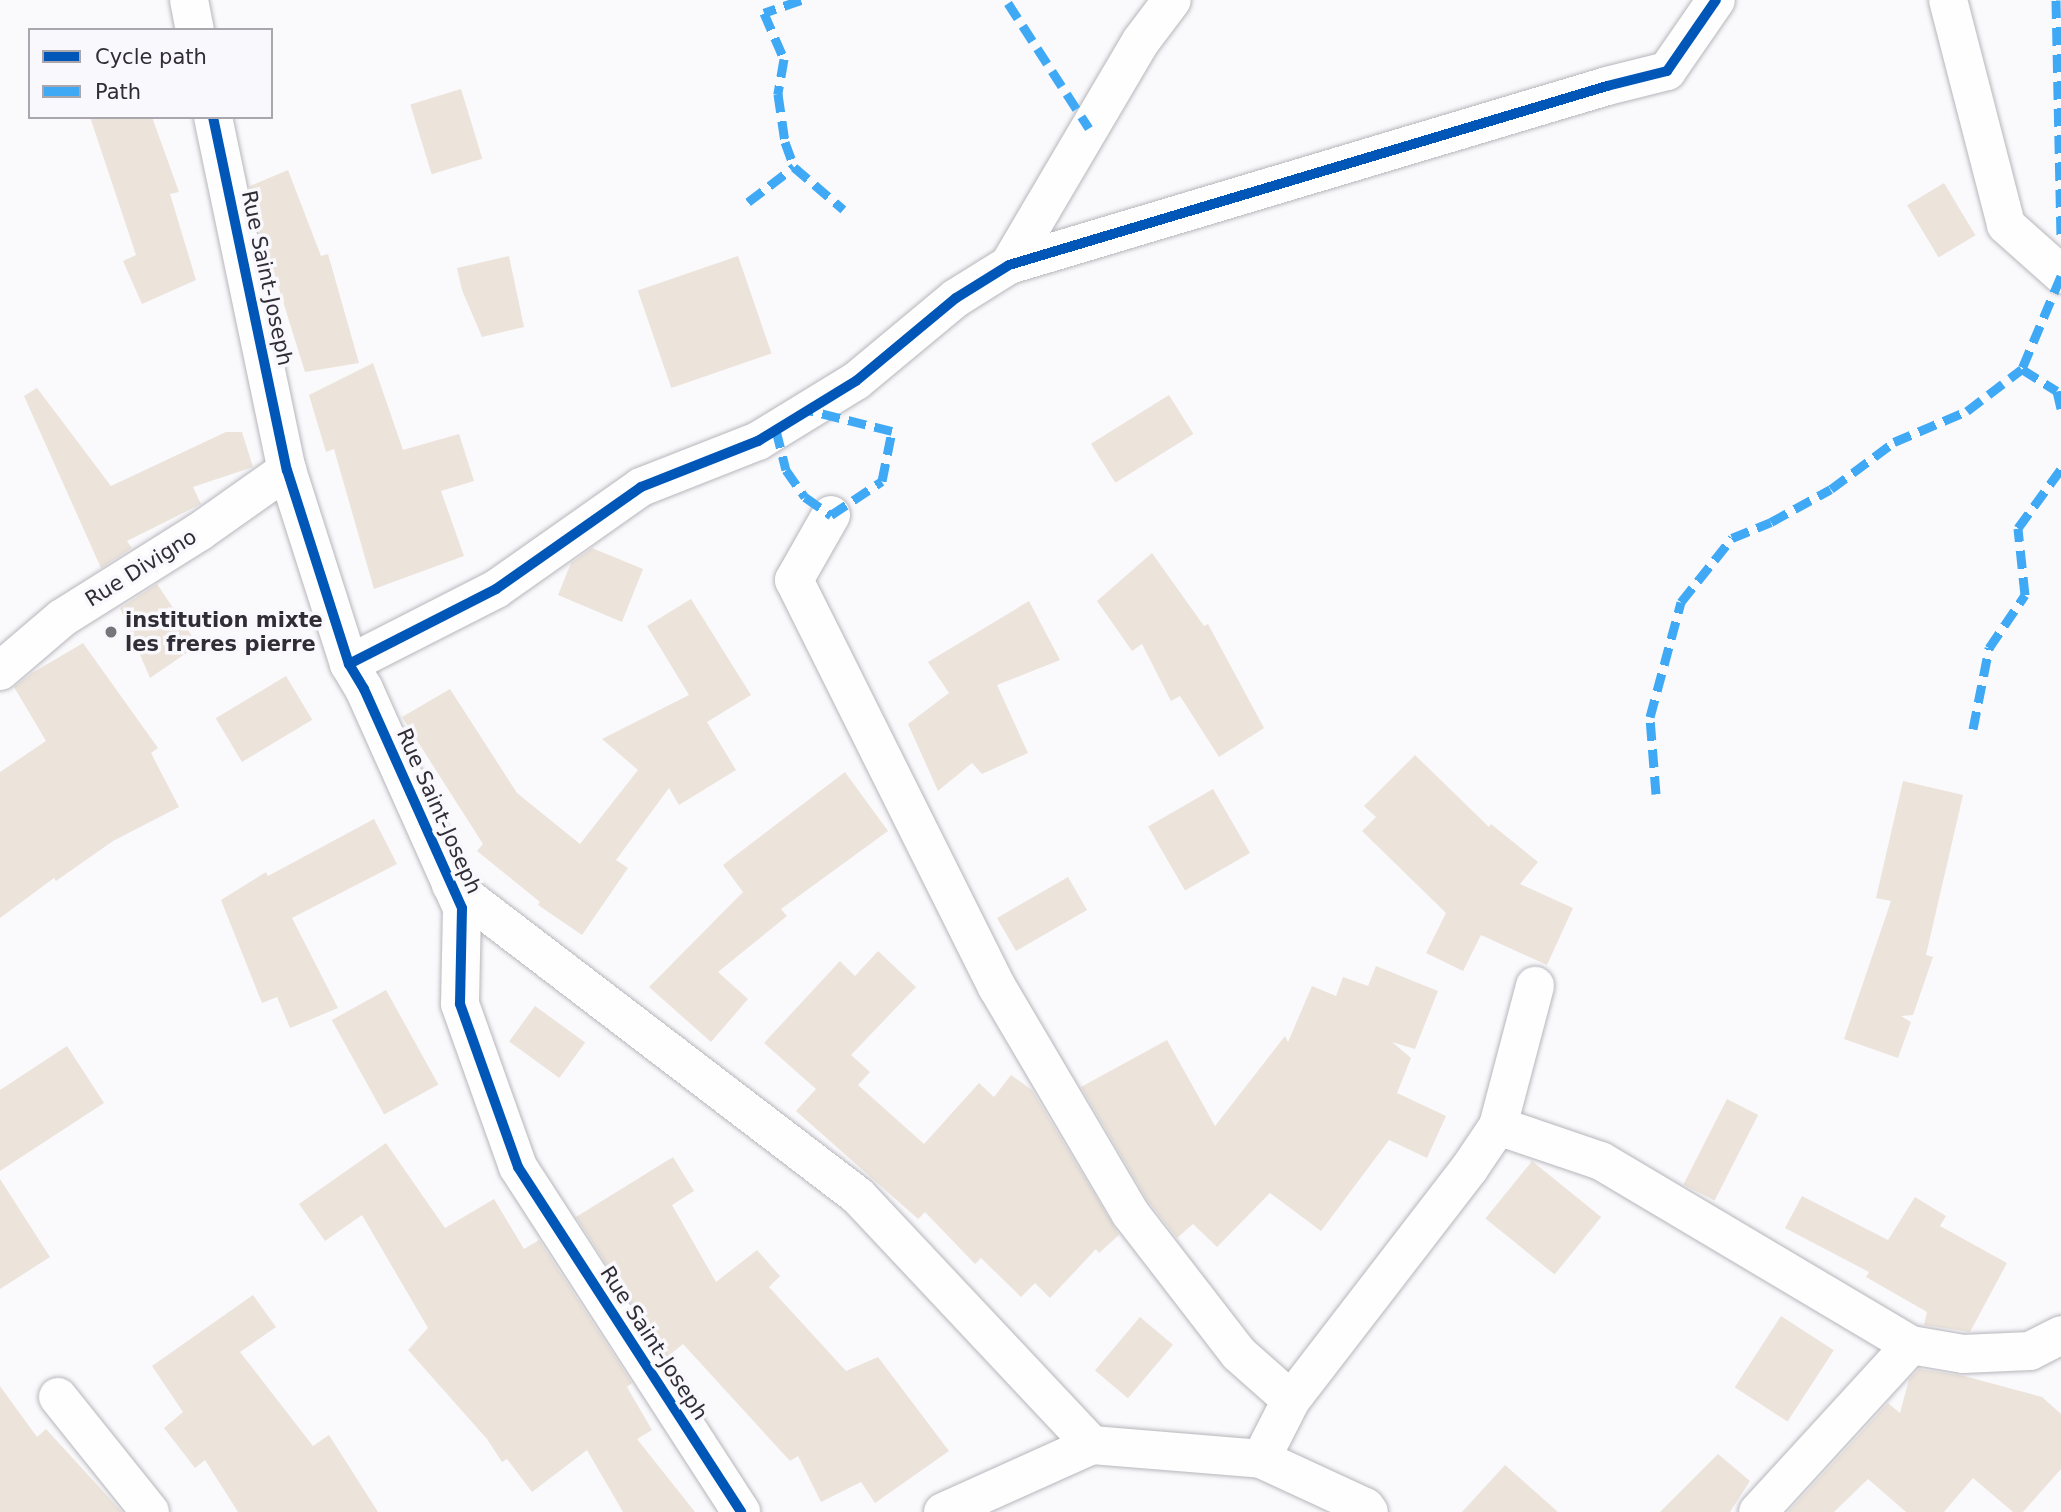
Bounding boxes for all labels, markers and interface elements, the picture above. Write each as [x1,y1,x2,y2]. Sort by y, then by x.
legend [28,28,273,119]
text: Cycle path [95,45,207,69]
text: Path [95,80,141,104]
street label: Rue Saint-Joseph [236,188,298,368]
street label: Rue Divigno [81,524,201,612]
place label: institution mixte les freres pierre [125,607,323,657]
marker: institution mixte les freres pierre [103,624,119,640]
street label: Rue Saint-Joseph [391,724,487,898]
street label: Rue Saint-Joseph [595,1261,713,1425]

